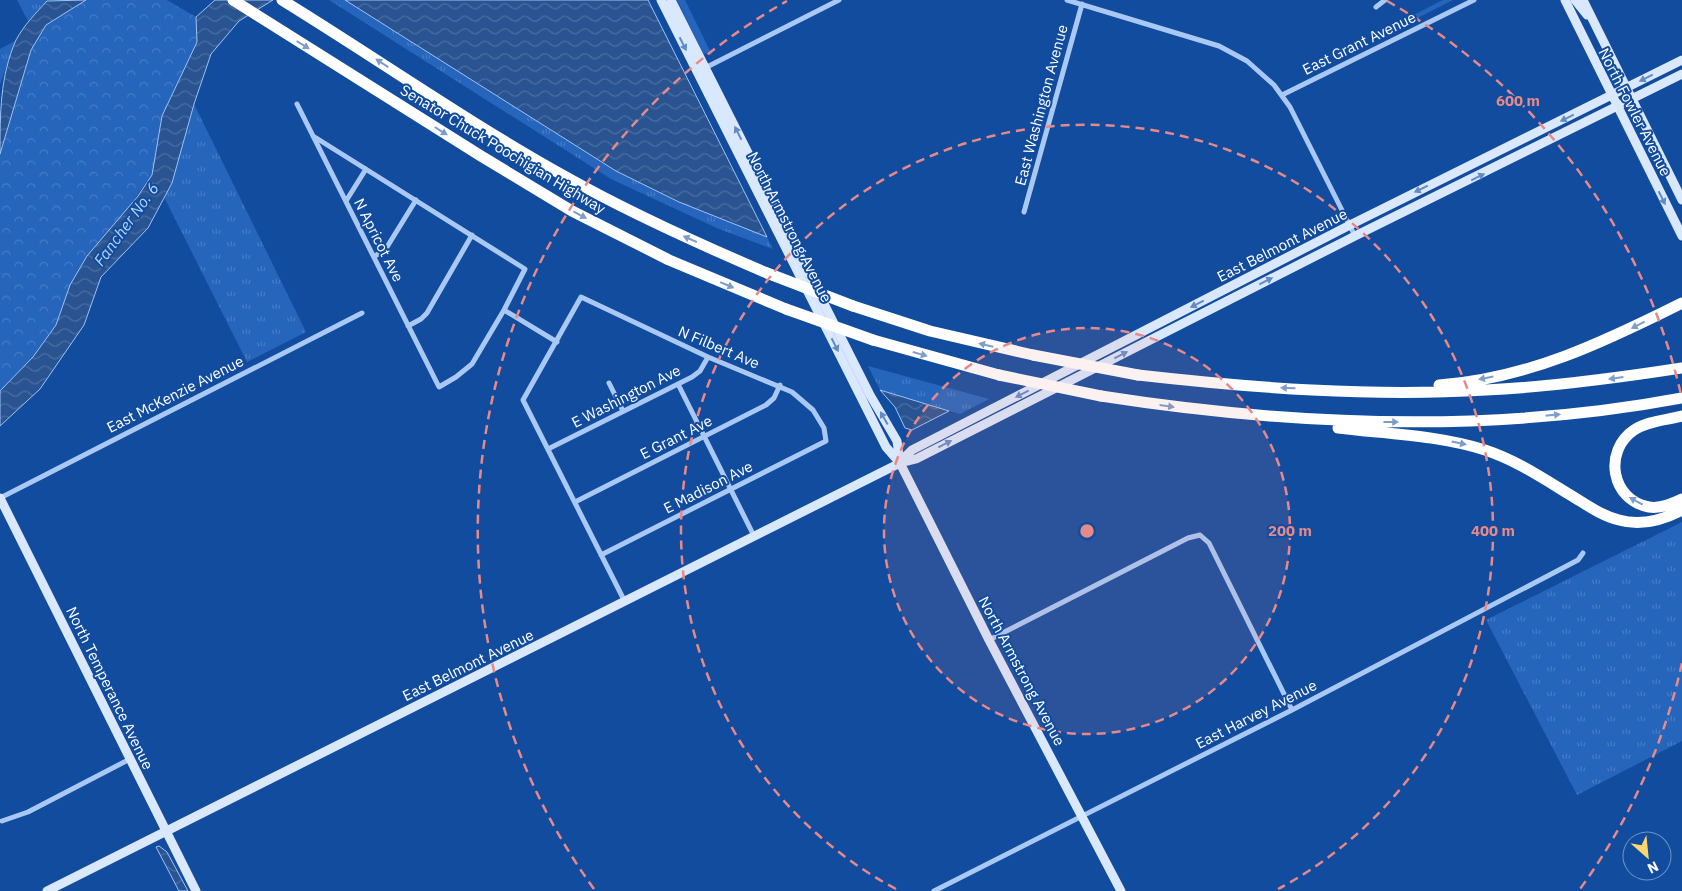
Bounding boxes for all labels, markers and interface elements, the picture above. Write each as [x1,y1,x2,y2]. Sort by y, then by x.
street label: East Grant Avenue [1299,7,1419,79]
street label: East Washington Avenue [1010,22,1072,188]
one-way arrow [678,36,687,51]
one-way arrow [297,40,310,49]
street label: North Fowler Avenue [1594,45,1676,179]
one-way arrow [375,58,389,68]
one-way arrow [1639,74,1654,82]
street label: Senator Chuck Poochigian Highway [397,80,610,218]
text: 600 m [1496,91,1540,110]
one-way arrow [1560,114,1574,122]
one-way arrow [734,125,742,140]
one-way arrow [434,127,447,136]
street label: North Armstrong Avenue [744,149,836,305]
one-way arrow [1471,172,1485,180]
water label: Fancher No. 6 [89,178,163,270]
one-way arrow [1414,185,1428,193]
one-way arrow [1658,191,1666,205]
street label: N Apricot Ave [350,195,408,285]
street label: East Belmont Avenue [1214,204,1350,286]
one-way arrow [573,211,587,219]
one-way arrow [683,235,697,243]
one-way arrow [1258,277,1273,285]
one-way arrow [719,282,734,290]
one-way arrow [1191,299,1204,308]
street label: N Filbert Ave [675,321,763,373]
one-way arrow [1631,321,1646,329]
one-way arrow [831,338,839,352]
one-way arrow [978,341,993,349]
one-way arrow [913,350,928,358]
street label: East McKenzie Avenue [103,351,247,437]
one-way arrow [1113,351,1128,359]
street label: E Washington Ave [568,360,684,432]
one-way arrow [1608,374,1624,382]
one-way arrow [1477,375,1493,383]
one-way arrow [1280,384,1296,392]
one-way arrow [1015,390,1029,398]
one-way arrow [1159,402,1175,410]
street label: E Grant Ave [637,411,715,463]
one-way arrow [879,411,888,424]
one-way arrow [1545,411,1561,419]
one-way arrow [1383,418,1399,426]
one-way arrow [1451,439,1466,447]
one-way arrow [937,440,952,448]
street label: E Madison Ave [660,456,756,518]
one-way arrow [1629,497,1644,505]
text: 200 m [1268,521,1312,540]
text: 400 m [1471,521,1515,540]
centre of rings [1078,522,1096,540]
street label: North Armstrong Avenue [975,593,1069,749]
street label: North Temperance Avenue [62,603,158,773]
street label: East Belmont Avenue [399,625,537,705]
street label: East Harvey Avenue [1192,675,1320,753]
north arrow [1622,831,1672,881]
text: N [1644,857,1662,878]

